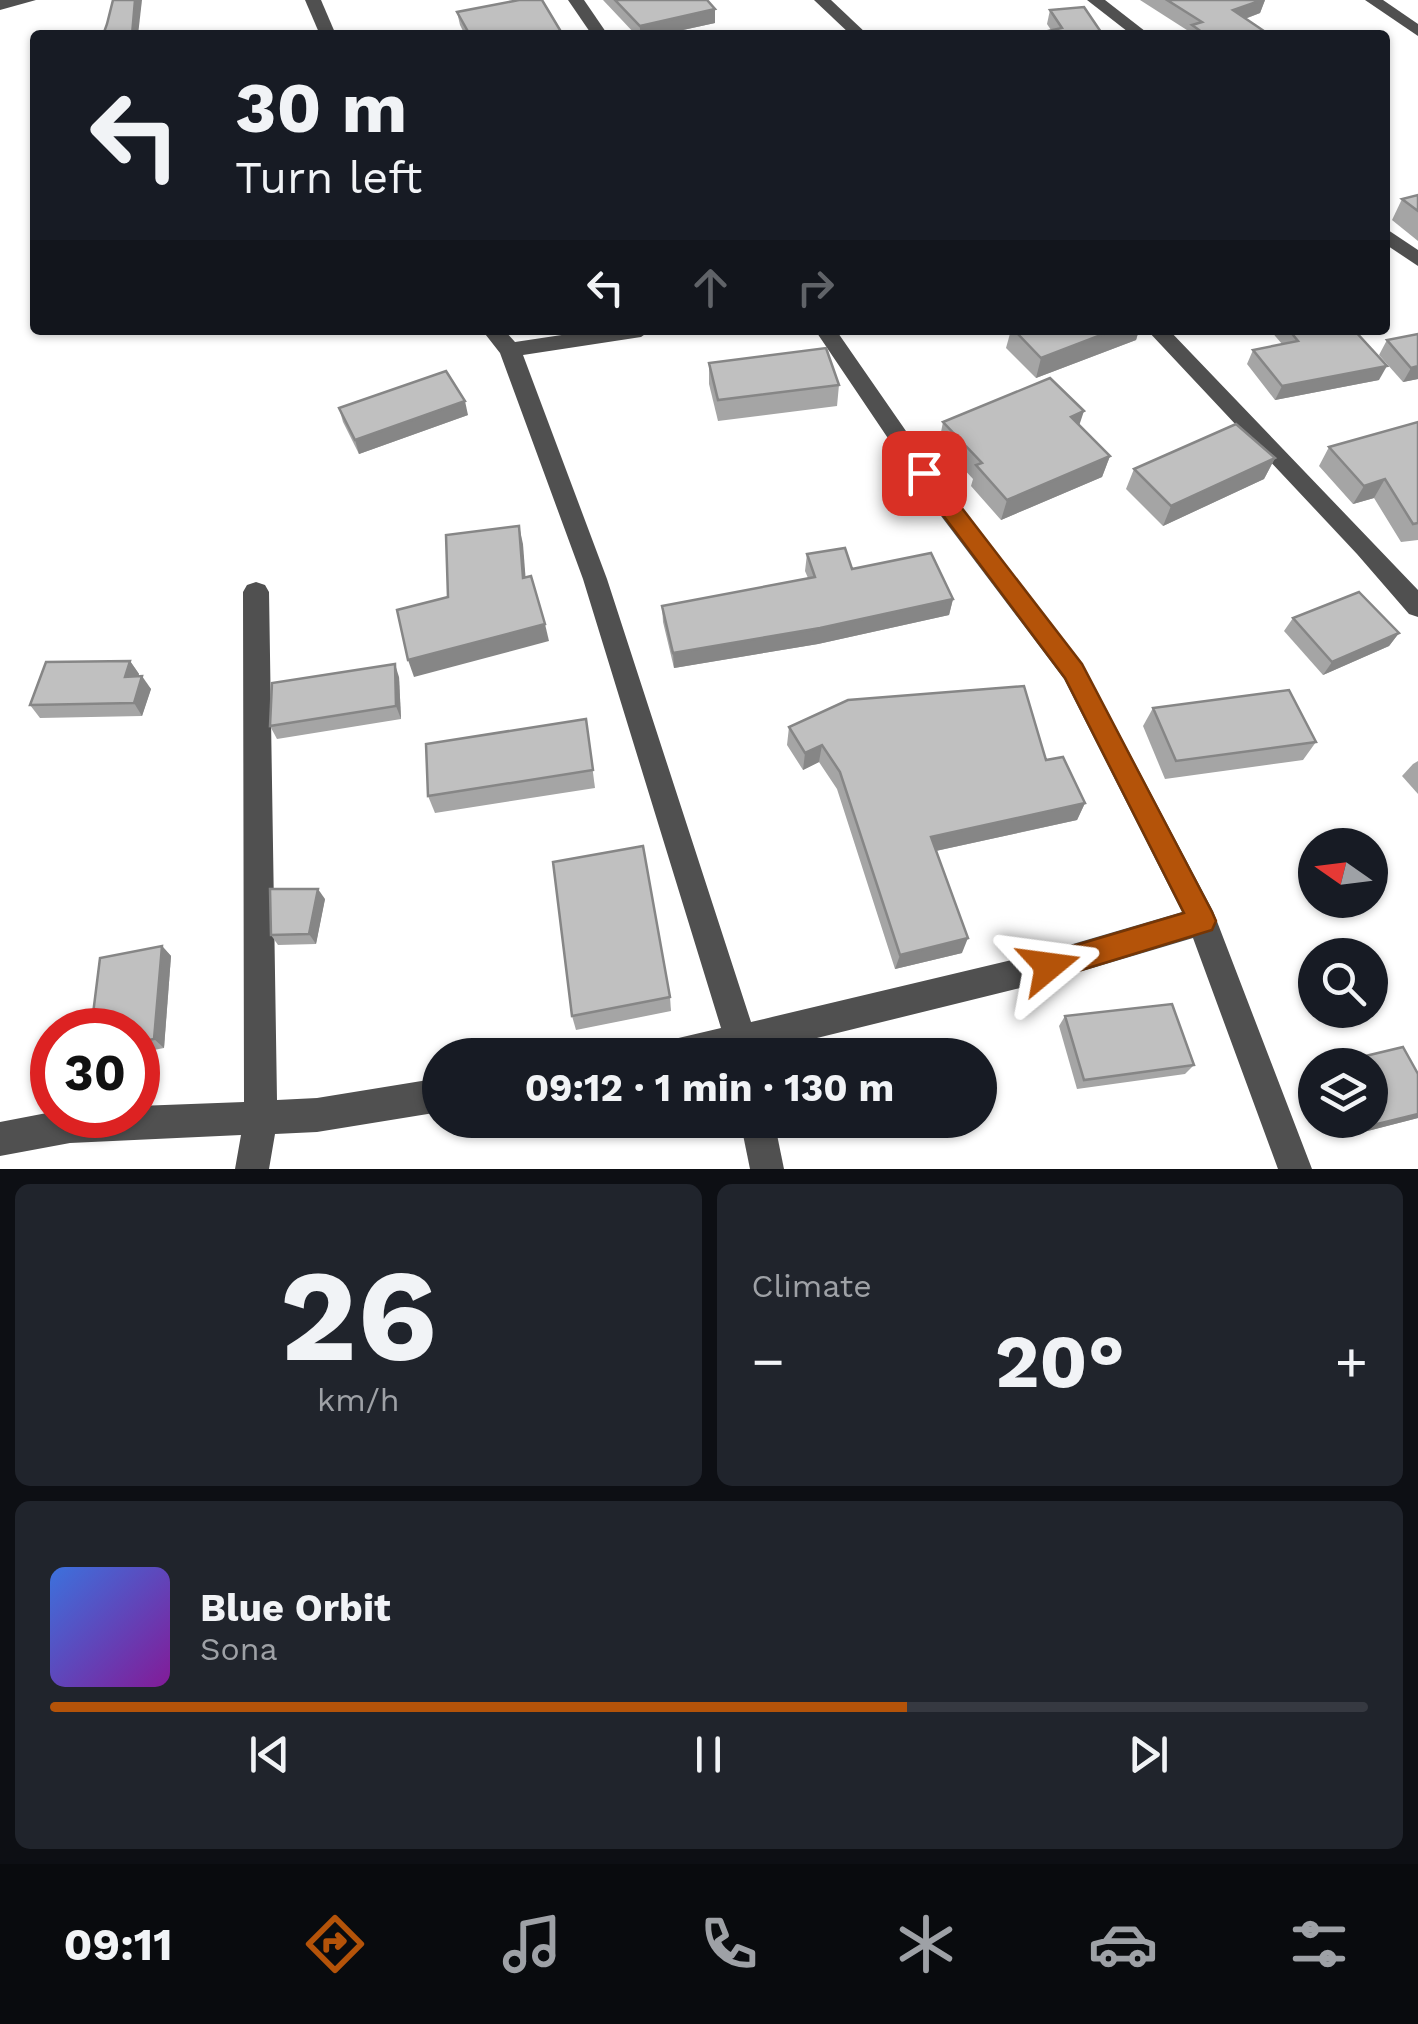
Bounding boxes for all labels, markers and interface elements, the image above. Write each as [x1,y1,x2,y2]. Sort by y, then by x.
text: 30 m [235,67,407,149]
icon: left [70,70,200,200]
text: Turn left [235,151,422,204]
icon: left [578,260,633,315]
icon: ahead [683,260,738,315]
icon: right [788,260,843,315]
pin [882,431,967,516]
icon: arrive [897,446,952,501]
north arrow [1298,828,1388,918]
map controls [1298,828,1388,1138]
position arrow [997,914,1101,1018]
button: search [1298,938,1388,1028]
speed limit sign: 30 [30,1008,160,1138]
button: layers [1298,1048,1388,1138]
text: 09:12 · 1 min · 130 m [525,1066,894,1110]
text: 26 [279,1239,437,1392]
text: Climate [752,1267,872,1305]
text: 20° [995,1317,1125,1405]
text: − [752,1329,785,1393]
text: + [1335,1329,1368,1393]
text: km/h [317,1381,399,1419]
text: Blue Orbit [200,1586,391,1630]
text: Sona [200,1630,278,1668]
icon: previous [242,1727,297,1782]
icon: pause [681,1727,736,1782]
icon: next [1121,1727,1176,1782]
icon: directions [300,1909,370,1979]
icon: music [497,1909,567,1979]
icon: phone [694,1909,764,1979]
icon: climate [891,1909,961,1979]
icon: car [1088,1909,1158,1979]
icon: filters [1284,1909,1354,1979]
text: 09:11 [63,1918,173,1971]

